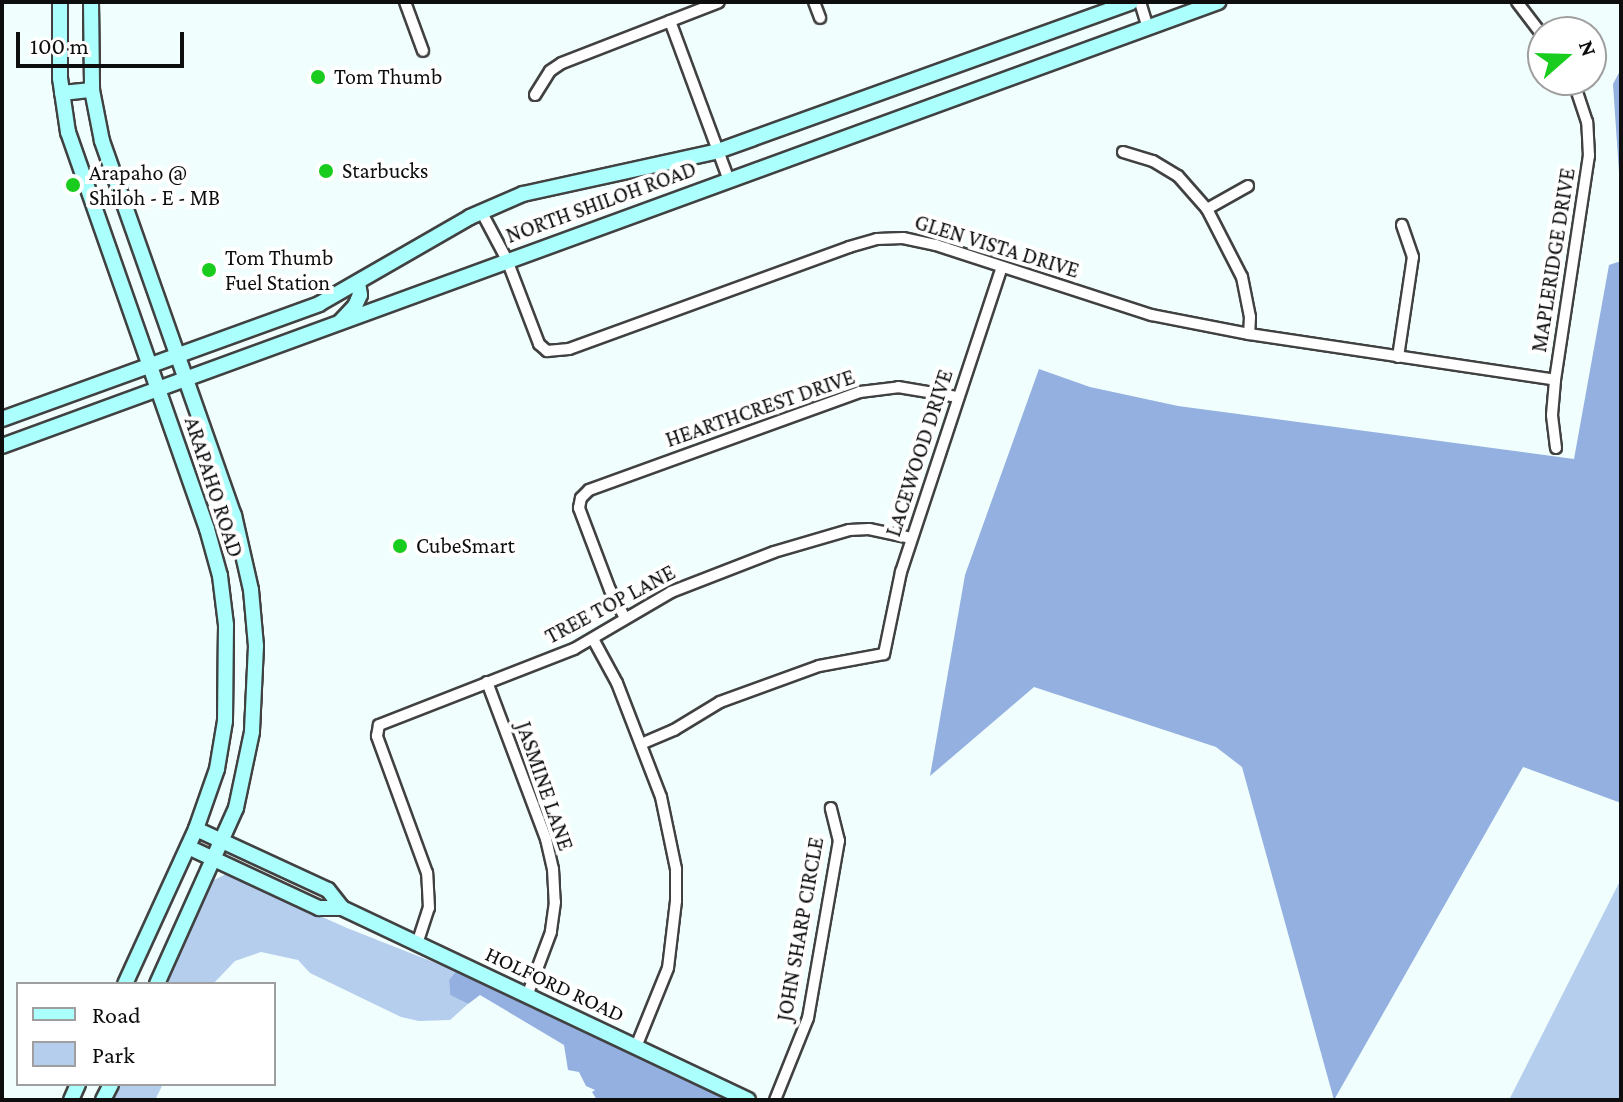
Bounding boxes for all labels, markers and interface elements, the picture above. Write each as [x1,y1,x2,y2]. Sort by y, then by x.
scale bar [20,16,188,66]
north arrow [1527,16,1607,96]
text: 100 m [30,32,89,59]
text: N [1574,37,1602,60]
place label: Tom Thumb [334,64,442,90]
marker: Tom Thumb [309,68,327,86]
street label: NORTH SHILOH ROAD [502,155,700,249]
place label: Starbucks [342,158,428,184]
place label: Arapaho @ Shiloh - E - MB [89,159,220,210]
marker: Starbucks [317,162,335,180]
street label: MAPLERIDGE DRIVE [1525,166,1581,354]
marker: Arapaho @ Shiloh - E - MB [64,176,82,194]
street label: GLEN VISTA DRIVE [912,208,1082,284]
place label: Tom Thumb Fuel Station [225,244,333,296]
marker: Tom Thumb Fuel Station [200,261,218,279]
street label: HEARTHCREST DRIVE [662,363,858,453]
street label: LACEWOOD DRIVE [880,366,958,540]
street label: ARAPAHO ROAD [179,413,249,561]
place label: CubeSmart [416,533,515,559]
marker: CubeSmart [391,537,409,555]
street label: TREE TOP LANE [540,559,680,649]
street label: JASMINE LANE [511,718,579,854]
street label: JOHN SHARP CIRCLE [771,835,829,1023]
street label: HOLFORD ROAD [481,940,629,1028]
legend [16,982,276,1086]
text: Road [92,1001,141,1028]
text: Park [92,1041,135,1068]

